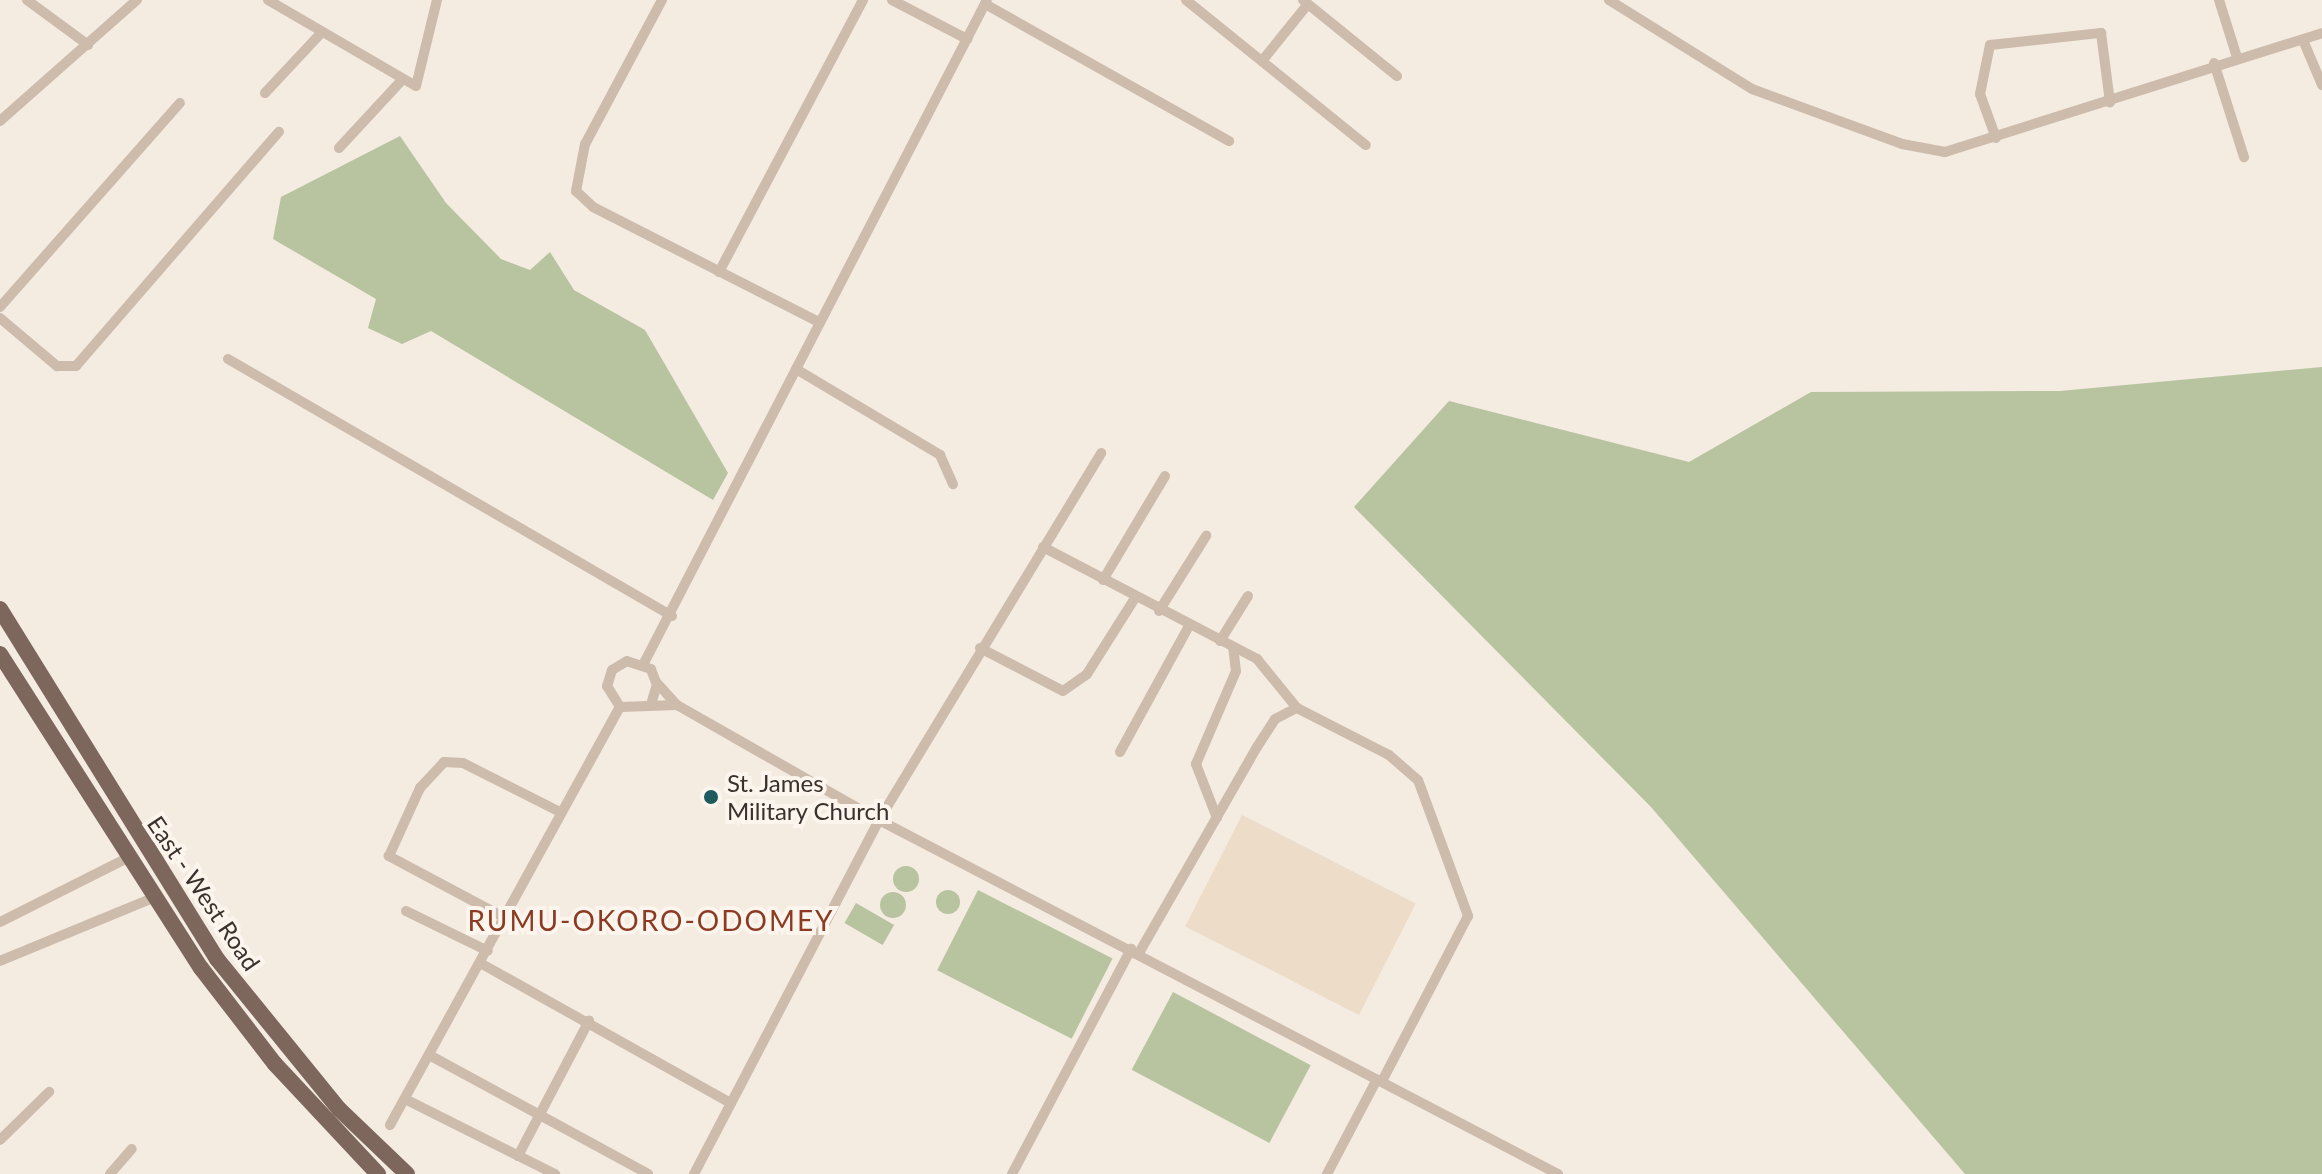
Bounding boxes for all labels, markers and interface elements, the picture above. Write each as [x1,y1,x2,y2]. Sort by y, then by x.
place label: St. James Military Church [727,769,890,825]
marker: St. James Military Church [702,788,720,806]
street label: East - West Road [142,810,266,976]
district label: RUMU-OKORO-ODOMEY [467,903,835,937]

